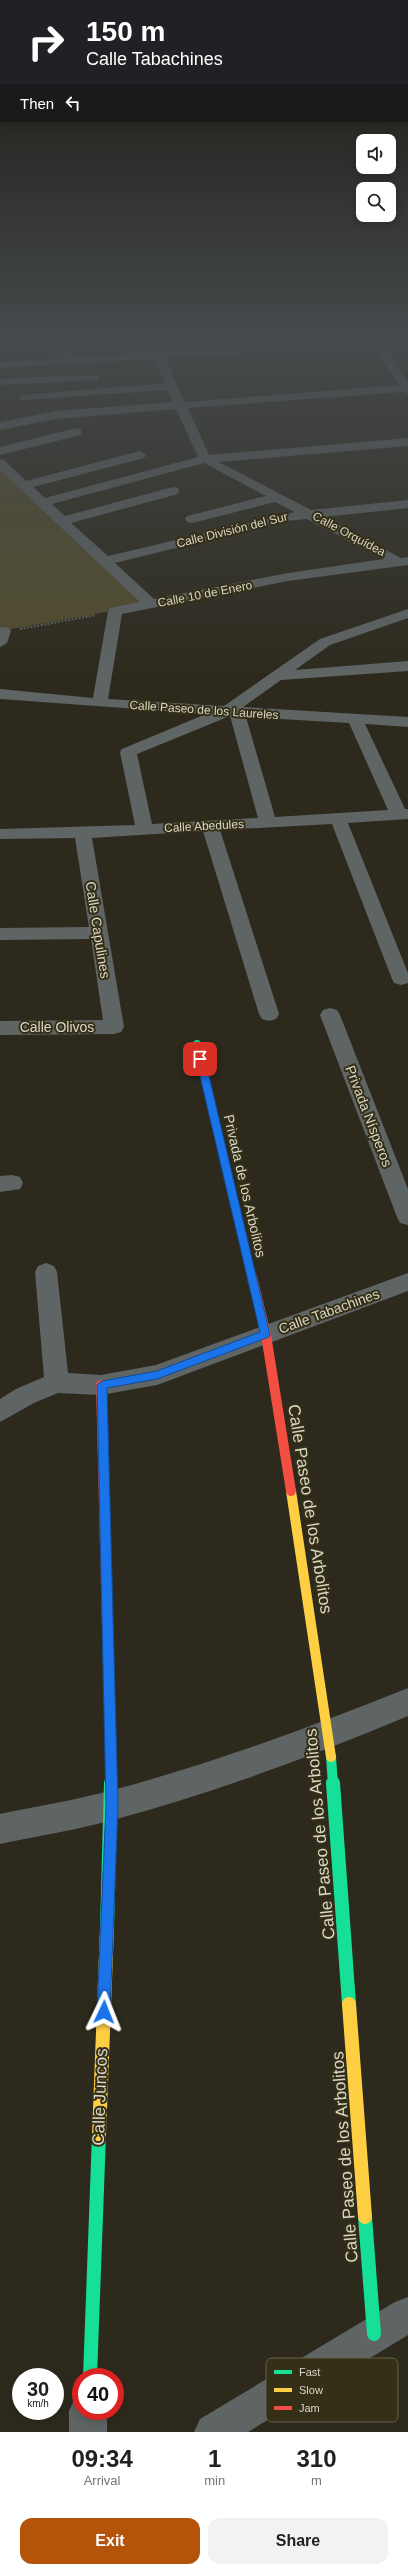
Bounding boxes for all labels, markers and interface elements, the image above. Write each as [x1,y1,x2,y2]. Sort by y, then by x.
icon: right [20,16,72,68]
text: 150 m [86,16,165,47]
text: Calle Tabachines [86,49,223,69]
icon: left [62,92,84,114]
text: Then [20,95,54,112]
map controls [356,134,396,222]
button: sound [356,134,396,174]
button: search [356,182,396,222]
street label: Calle División del Sur [175,509,289,551]
street label: Calle Orquídea [310,509,388,559]
street label: Calle 10 de Enero [157,578,254,610]
street label: Calle Paseo de los Laureles [129,698,279,722]
street label: Calle Abedules [164,817,244,835]
street label: Calle Capulines [82,880,114,980]
street label: Calle Olivos [20,1019,94,1035]
pin [183,1042,217,1076]
icon: arrive [189,1048,211,1070]
street label: Privada Nísperos [342,1063,396,1169]
street label: Privada de los Arbolitos [221,1113,269,1259]
street label: Calle Tabachines [276,1285,382,1337]
street label: Calle Paseo de los Arbolitos [284,1403,336,1615]
street label: Calle Paseo de los Arbolitos [301,1728,339,1940]
position arrow [83,1991,125,2033]
street label: Calle Juncos [89,2048,111,2146]
street label: Calle Paseo de los Arbolitos [328,2051,362,2263]
legend [266,2358,398,2422]
text: Fast [299,2366,320,2378]
speed limit sign: 40 [72,2368,124,2420]
text: 30 [27,2378,49,2400]
text: Slow [299,2384,323,2396]
text: km/h [27,2398,49,2409]
text: Jam [299,2402,320,2414]
text: 09:34 [71,2445,133,2472]
text: 1 [208,2445,221,2472]
text: 310 [297,2445,337,2472]
text: Arrival [84,2473,121,2488]
text: min [204,2473,225,2488]
text: m [311,2473,322,2488]
button: Exit [20,2518,200,2564]
button: Share [208,2518,388,2564]

